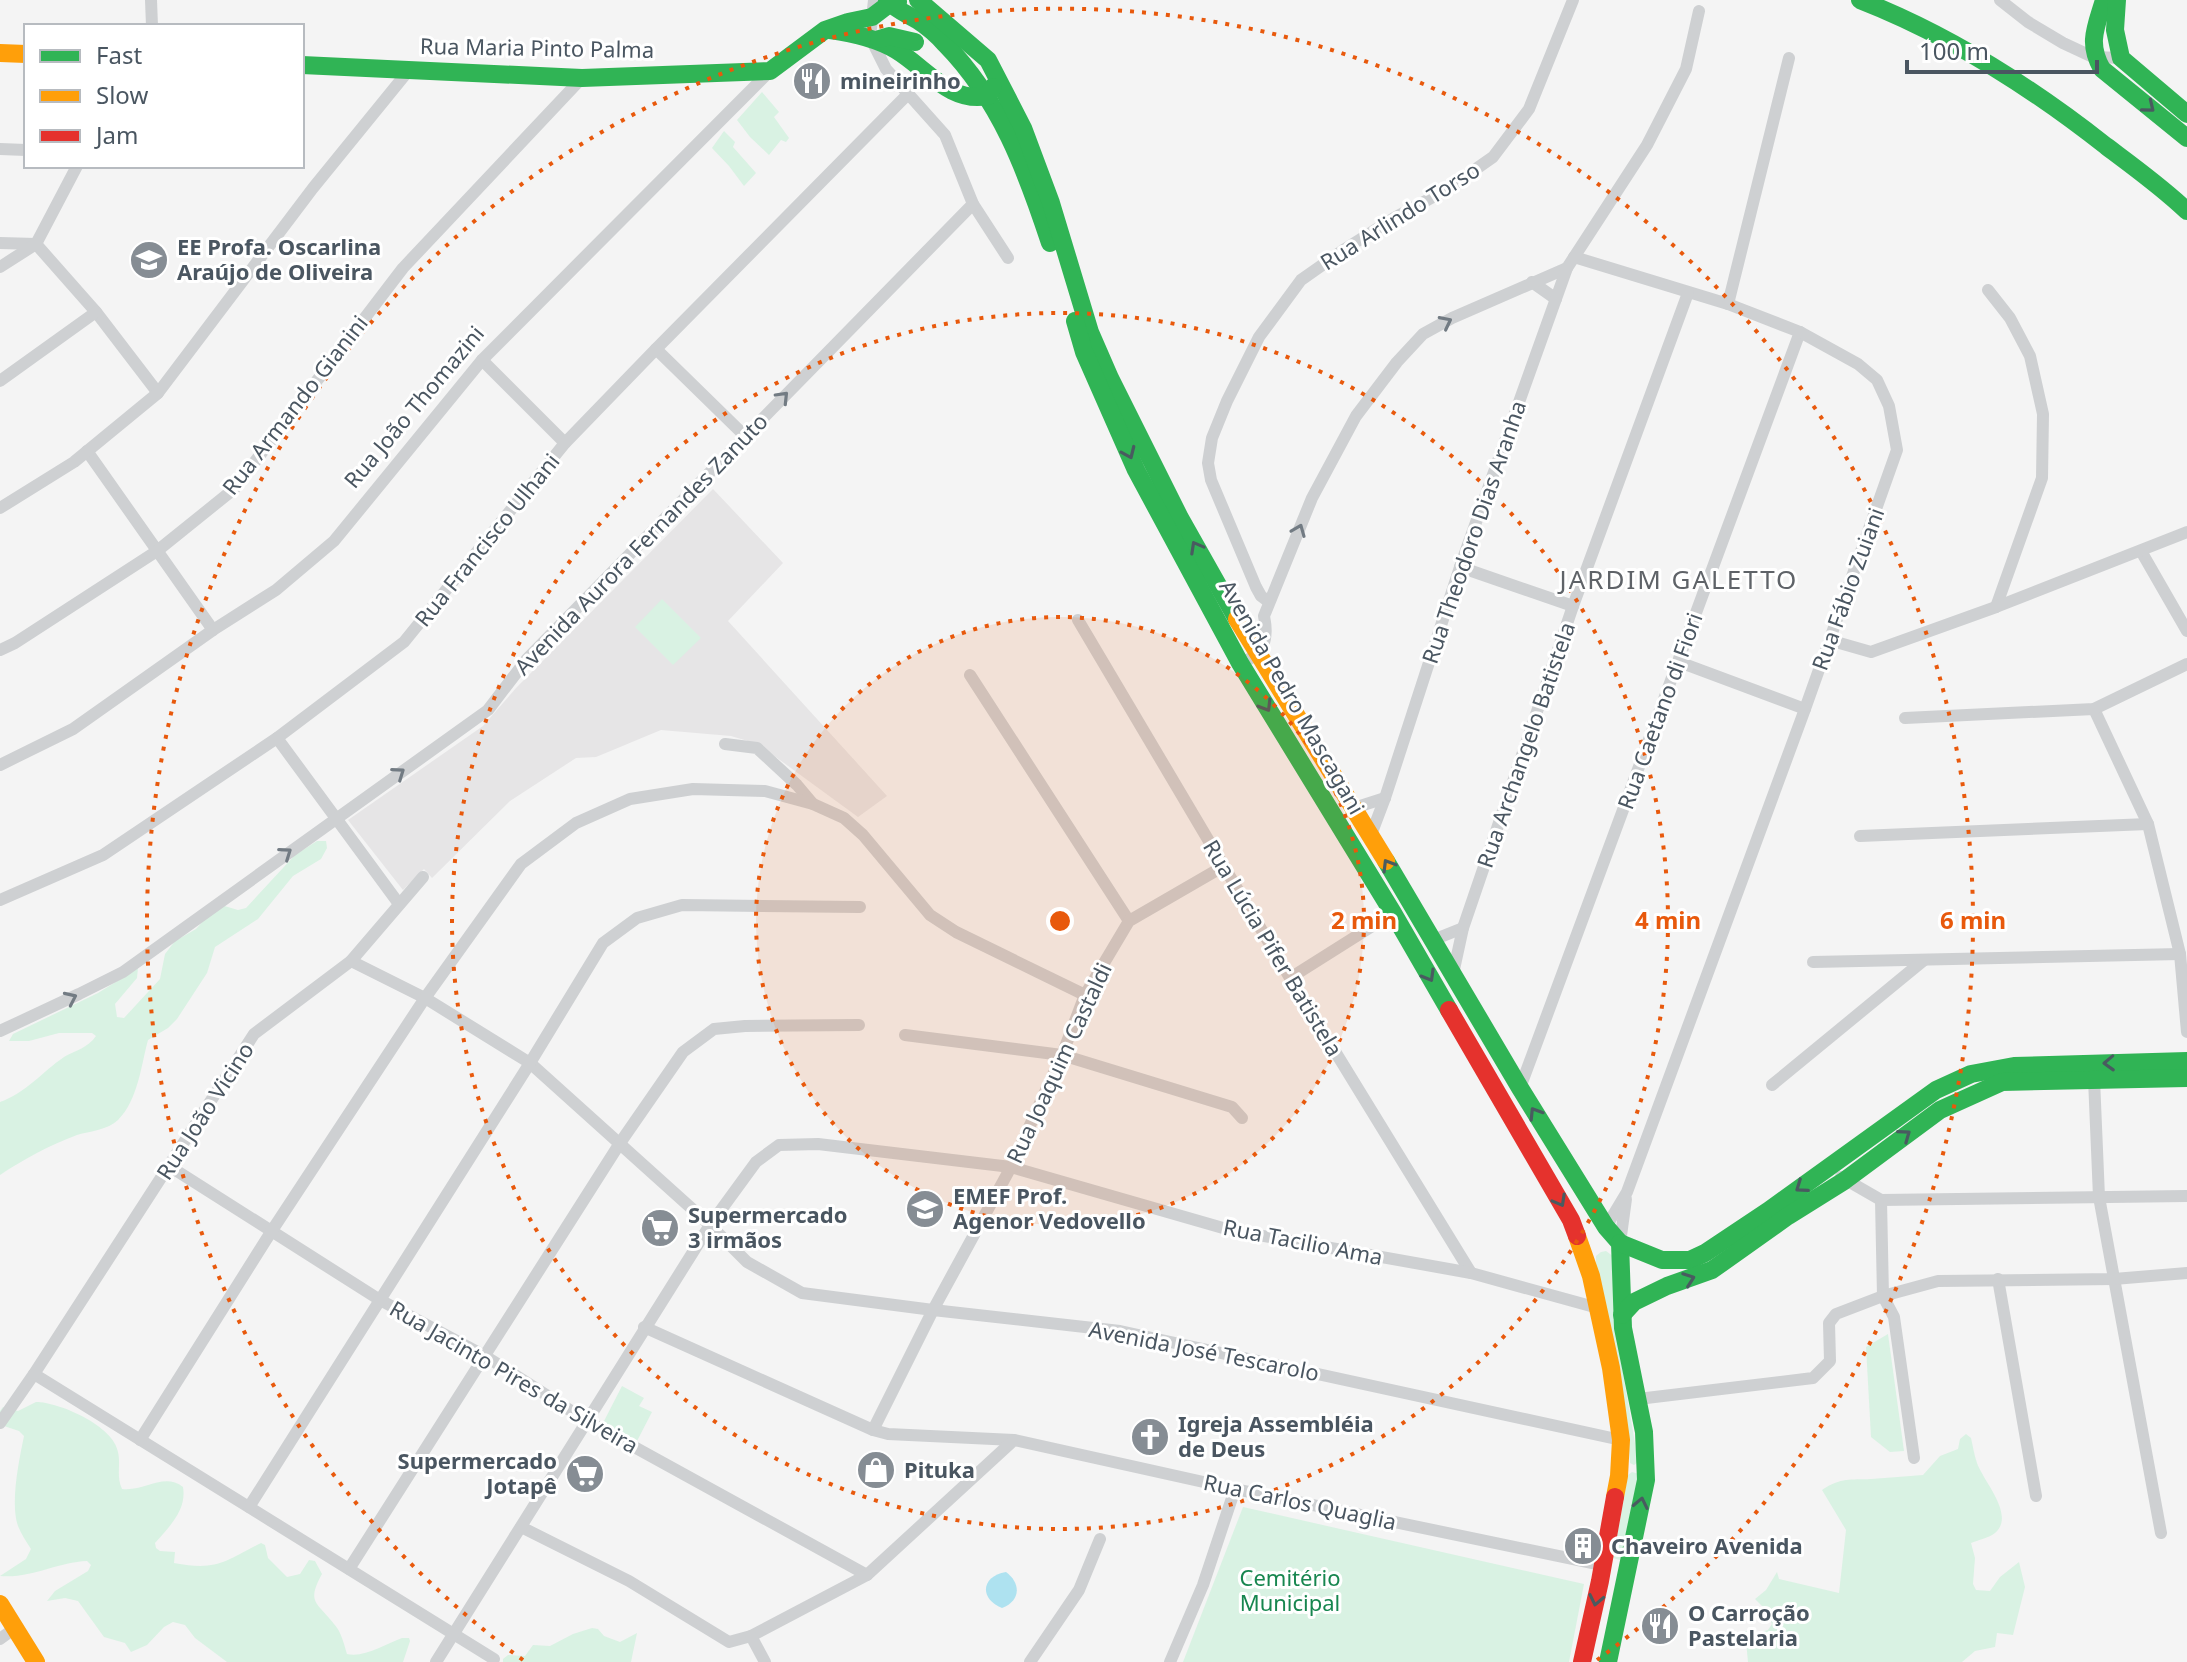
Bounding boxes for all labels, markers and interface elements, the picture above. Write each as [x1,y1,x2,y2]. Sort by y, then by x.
legend [24,24,304,168]
scale bar [1907,24,2097,74]
street label: Rua Maria Pinto Palma [420,30,654,64]
text: 100 m [1919,34,1989,67]
text: Fast [96,38,142,71]
restaurant icon: mineirinho [791,60,833,102]
place label: mineirinho [840,65,961,95]
text: Slow [96,78,148,111]
one-way arrow [2140,97,2154,112]
text: Jam [94,118,138,151]
street label: Rua Arlindo Torso [1314,154,1485,276]
place label: EE Profa. Oscarlina Araújo de Oliveira [177,231,381,286]
school or university icon: EE Profa. Oscarlina Araújo de Oliveira [128,239,170,281]
street label: Rua Armando Gianini [215,308,374,500]
one-way arrow [1437,316,1452,331]
street label: Rua João Thomazini [336,319,490,494]
one-way arrow [774,392,789,406]
street label: Rua Theodoro Dias Aranha [1414,396,1532,667]
street label: Avenida Aurora Fernandes Zanuto [507,406,774,681]
one-way arrow [1119,445,1135,459]
street label: Rua Francisco Ulhani [407,447,565,632]
street label: Rua Fábio Zuiani [1804,503,1890,674]
one-way arrow [1289,524,1305,538]
one-way arrow [1191,540,1206,555]
district label: JARDIM GALETTO [1557,561,1798,597]
street label: Avenida Pedro Mascagani [1213,574,1372,819]
street label: Rua Caetano di Fiori [1610,608,1709,813]
street label: Rua Archangelo Batistela [1469,618,1581,872]
one-way arrow [1256,697,1272,712]
one-way arrow [391,768,405,783]
street label: Rua Lúcia Pifer Batistela [1197,834,1351,1061]
one-way arrow [278,849,292,863]
one-way arrow [1383,859,1398,874]
text: 2 min [1331,903,1397,936]
text: 4 min [1635,903,1701,936]
text: 6 min [1940,903,2006,936]
centre of rings [1046,907,1074,935]
street label: Rua Joaquim Castaldi [998,957,1118,1168]
one-way arrow [1419,967,1435,982]
one-way arrow [62,992,77,1008]
street label: Rua João Vicino [149,1036,260,1185]
one-way arrow [2102,1054,2115,1072]
one-way arrow [1529,1107,1545,1122]
one-way arrow [1896,1130,1911,1145]
one-way arrow [1795,1177,1809,1192]
place label: EMEF Prof. Agenor Vedovello [953,1180,1146,1235]
school or university icon: EMEF Prof. Agenor Vedovello [904,1188,946,1230]
one-way arrow [1550,1192,1566,1207]
place label: Supermercado 3 irmãos [688,1199,847,1254]
supermarket icon: Supermercado 3 irmãos [639,1207,681,1249]
street label: Rua Tacilio Ama [1221,1211,1385,1271]
one-way arrow [1681,1272,1695,1288]
street label: Rua Jacinto Pires da Silveira [385,1293,644,1460]
street label: Avenida José Tescarolo [1086,1313,1322,1387]
place label: Igreja Assembléia de Deus [1178,1408,1374,1463]
church icon: Igreja Assembléia de Deus [1129,1416,1171,1458]
place label: Supermercado Jotapê [398,1445,557,1500]
shop icon: Pituka [855,1449,897,1491]
supermarket icon: Supermercado Jotapê [564,1453,606,1495]
place label: Pituka [904,1454,975,1484]
street label: Rua Carlos Quaglia [1201,1466,1399,1536]
one-way arrow [1632,1497,1649,1511]
building icon: Chaveiro Avenida [1562,1525,1604,1567]
place label: Chaveiro Avenida [1611,1530,1803,1560]
park label: Cemitério Municipal [1240,1562,1340,1617]
one-way arrow [1588,1592,1605,1606]
place label: O Carroção Pastelaria [1688,1597,1810,1652]
restaurant icon: O Carroção Pastelaria [1639,1605,1681,1647]

